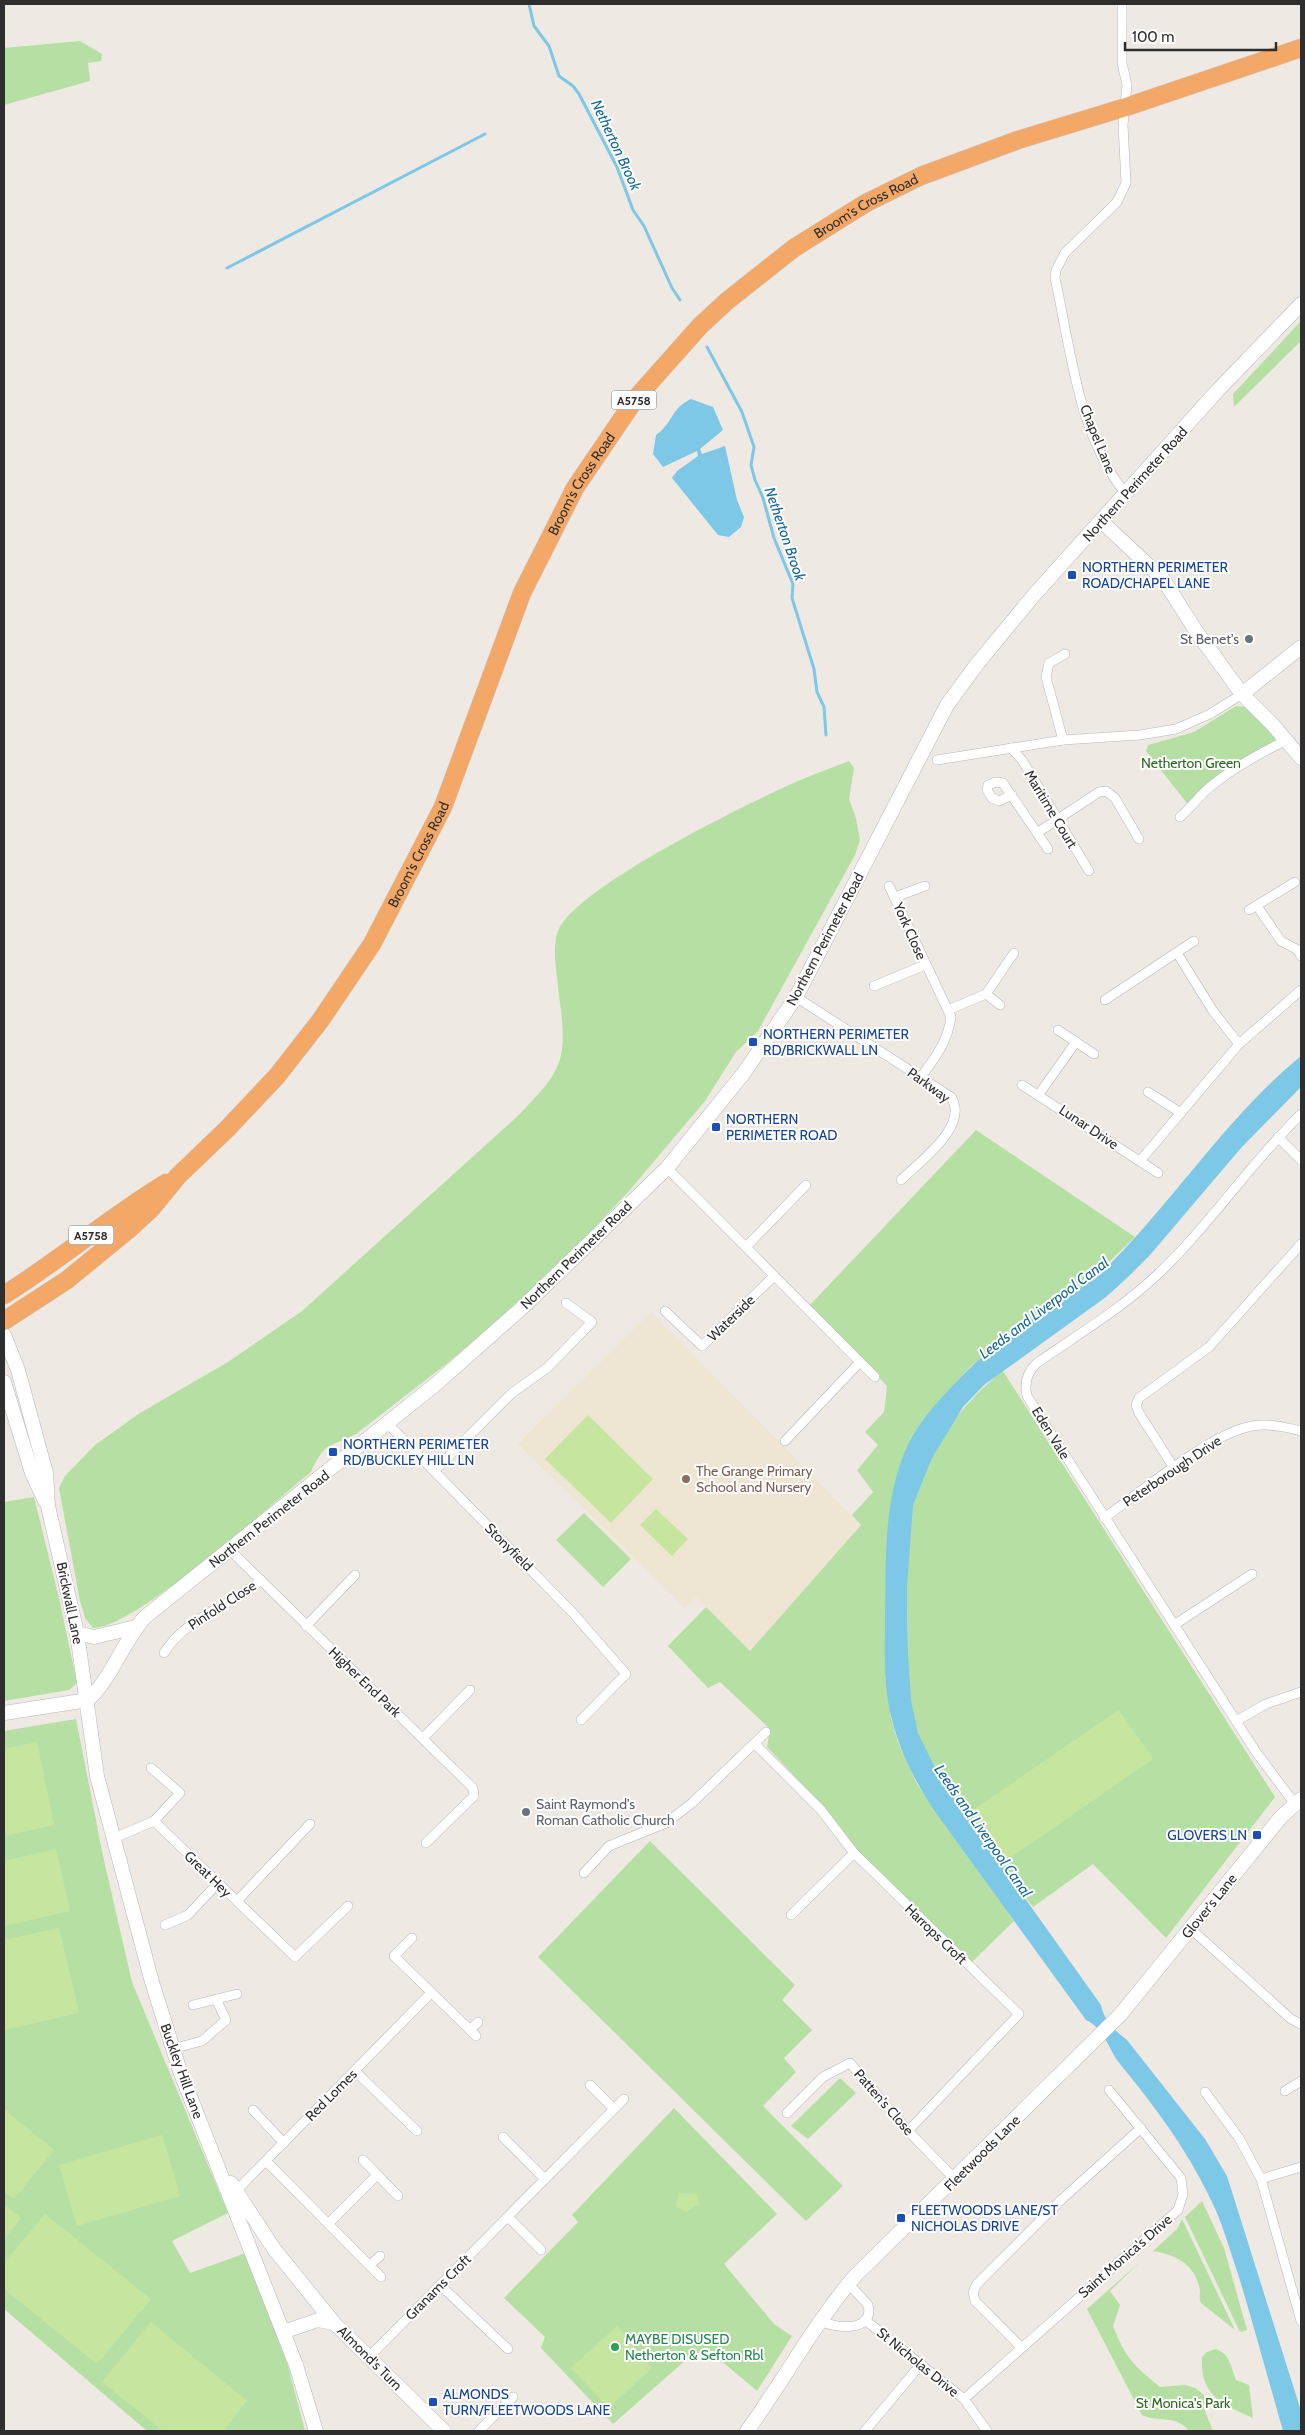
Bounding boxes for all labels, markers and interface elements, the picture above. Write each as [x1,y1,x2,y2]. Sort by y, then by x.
scale bar [1125,20,1276,52]
text: 100 m [1132,28,1174,46]
water label: Netherton Brook [587,97,645,194]
street label: Broom's Cross Road [810,170,921,242]
road number: A5758 [612,390,656,410]
street label: Chapel Lane [1076,402,1120,476]
street label: Northern Perimeter Road [1079,423,1191,545]
street label: Broom's Cross Road [544,429,619,538]
water label: Netherton Brook [761,485,810,584]
place label: NORTHERN PERIMETER ROAD/CHAPEL LANE [1082,558,1228,592]
marker: NORTHERN PERIMETER ROAD/CHAPEL LANE [1066,569,1078,581]
place label: St Benet's [1180,630,1239,648]
marker: St Benet's [1243,633,1255,645]
park label: Netherton Green [1141,754,1241,772]
street label: Maritime Court [1021,767,1082,852]
street label: Broom's Cross Road [383,799,453,911]
street label: Northern Perimeter Road [782,869,868,1009]
street label: York Close [889,899,931,962]
place label: NORTHERN PERIMETER RD/BRICKWALL LN [763,1025,909,1059]
marker: NORTHERN PERIMETER RD/BRICKWALL LN [747,1036,759,1048]
street label: Parkway [904,1063,954,1107]
street label: Lunar Drive [1056,1101,1122,1153]
place label: NORTHERN PERIMETER ROAD [726,1110,837,1144]
marker: NORTHERN PERIMETER ROAD [710,1121,722,1133]
street label: Northern Perimeter Road [516,1197,636,1313]
road number: A5758 [68,1226,114,1244]
water label: Leeds and Liverpool Canal [976,1253,1113,1363]
street label: Waterside [703,1291,759,1345]
street label: Eden Vale [1028,1403,1074,1463]
street label: Peterborough Drive [1119,1431,1225,1511]
place label: NORTHERN PERIMETER RD/BUCKLEY HILL LN [343,1435,489,1469]
marker: NORTHERN PERIMETER RD/BUCKLEY HILL LN [327,1446,339,1458]
place label: The Grange Primary School and Nursery [696,1462,813,1496]
street label: Northern Perimeter Road [205,1466,333,1572]
marker: The Grange Primary School and Nursery [680,1473,692,1485]
street label: Stonyfield [481,1519,537,1575]
street label: Brickwall Lane [53,1560,87,1646]
street label: Pinfold Close [185,1576,259,1634]
street label: Higher End Park [325,1643,405,1721]
water label: Leeds and Liverpool Canal [930,1761,1036,1901]
place label: Saint Raymond's Roman Catholic Church [536,1795,675,1829]
marker: Saint Raymond's Roman Catholic Church [520,1806,532,1818]
place label: GLOVERS LN [1167,1826,1247,1844]
marker: GLOVERS LN [1251,1829,1263,1841]
street label: Great Hey [181,1847,235,1901]
street label: Glover's Lane [1177,1870,1241,1942]
street label: Harrops Croft [901,1900,971,1968]
street label: Buckley Hill Lane [156,2021,208,2121]
street label: Red Lomes [301,2065,361,2125]
street label: Patten's Close [850,2065,918,2139]
street label: Fleetwoods Lane [940,2111,1024,2195]
place label: FLEETWOODS LANE/ST NICHOLAS DRIVE [911,2201,1058,2235]
street label: Saint Monica's Drive [1074,2210,1176,2302]
marker: FLEETWOODS LANE/ST NICHOLAS DRIVE [895,2212,907,2224]
street label: Granams Croft [401,2250,475,2324]
street label: Almond's Turn [334,2322,406,2394]
street label: St Nicholas Drive [873,2323,963,2401]
place label: MAYBE DISUSED Netherton & Sefton Rbl [625,2330,764,2364]
marker: MAYBE DISUSED Netherton & Sefton Rbl [609,2341,621,2353]
place label: ALMONDS TURN/FLEETWOODS LANE [443,2385,610,2419]
park label: St Monica's Park [1136,2394,1231,2412]
marker: ALMONDS TURN/FLEETWOODS LANE [427,2396,439,2408]

